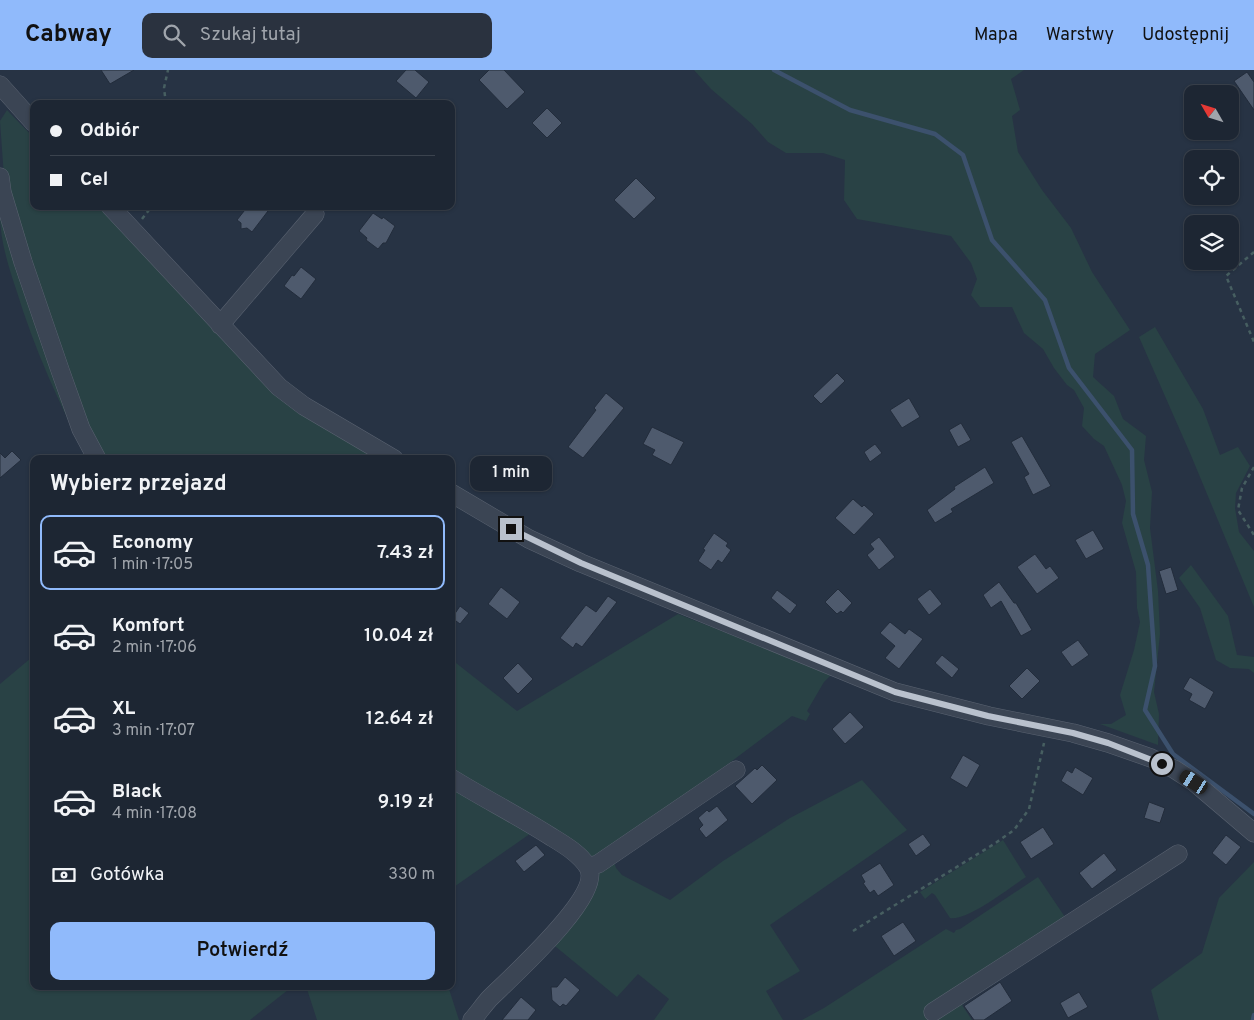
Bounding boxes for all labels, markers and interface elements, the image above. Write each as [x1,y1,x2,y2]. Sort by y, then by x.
search box [142,13,492,58]
text: Cabway [25,20,112,50]
icon: search [160,21,188,49]
text: Szukaj tutaj [200,23,301,47]
text: Mapa [974,24,1018,47]
text: Warstwy [1046,24,1114,47]
text: Udostępnij [1142,24,1229,47]
north arrow [1184,85,1239,140]
map controls [1184,85,1239,270]
text: Odbiór [80,119,139,143]
button: locate [1184,150,1239,205]
text: Cel [80,168,108,192]
button: layers [1184,215,1239,270]
callout: 1 min [470,456,552,492]
text: 1 min [492,463,530,483]
text: Wybierz przejazd [50,471,227,498]
route end [500,518,522,540]
icon: car [52,530,97,575]
text: Economy [112,531,193,555]
text: 7.43 zł [377,541,433,565]
text: 1 min · 17:05 [112,555,193,575]
icon: car [52,613,97,658]
text: Komfort [112,614,184,638]
text: 10.04 zł [364,624,433,648]
text: 2 min · 17:06 [112,638,197,658]
icon: car [52,696,97,741]
text: XL [112,697,135,721]
text: 12.64 zł [366,707,433,731]
text: 3 min · 17:07 [112,721,195,741]
route start [1151,753,1173,775]
car [1177,768,1210,796]
icon: car [52,779,97,824]
text: Black [112,780,162,804]
text: 9.19 zł [378,790,433,814]
text: 4 min · 17:08 [112,804,197,824]
icon: cash [50,861,78,889]
text: Gotówka [90,863,164,887]
text: 330 m [388,865,435,885]
button: Potwierdź [50,922,435,980]

